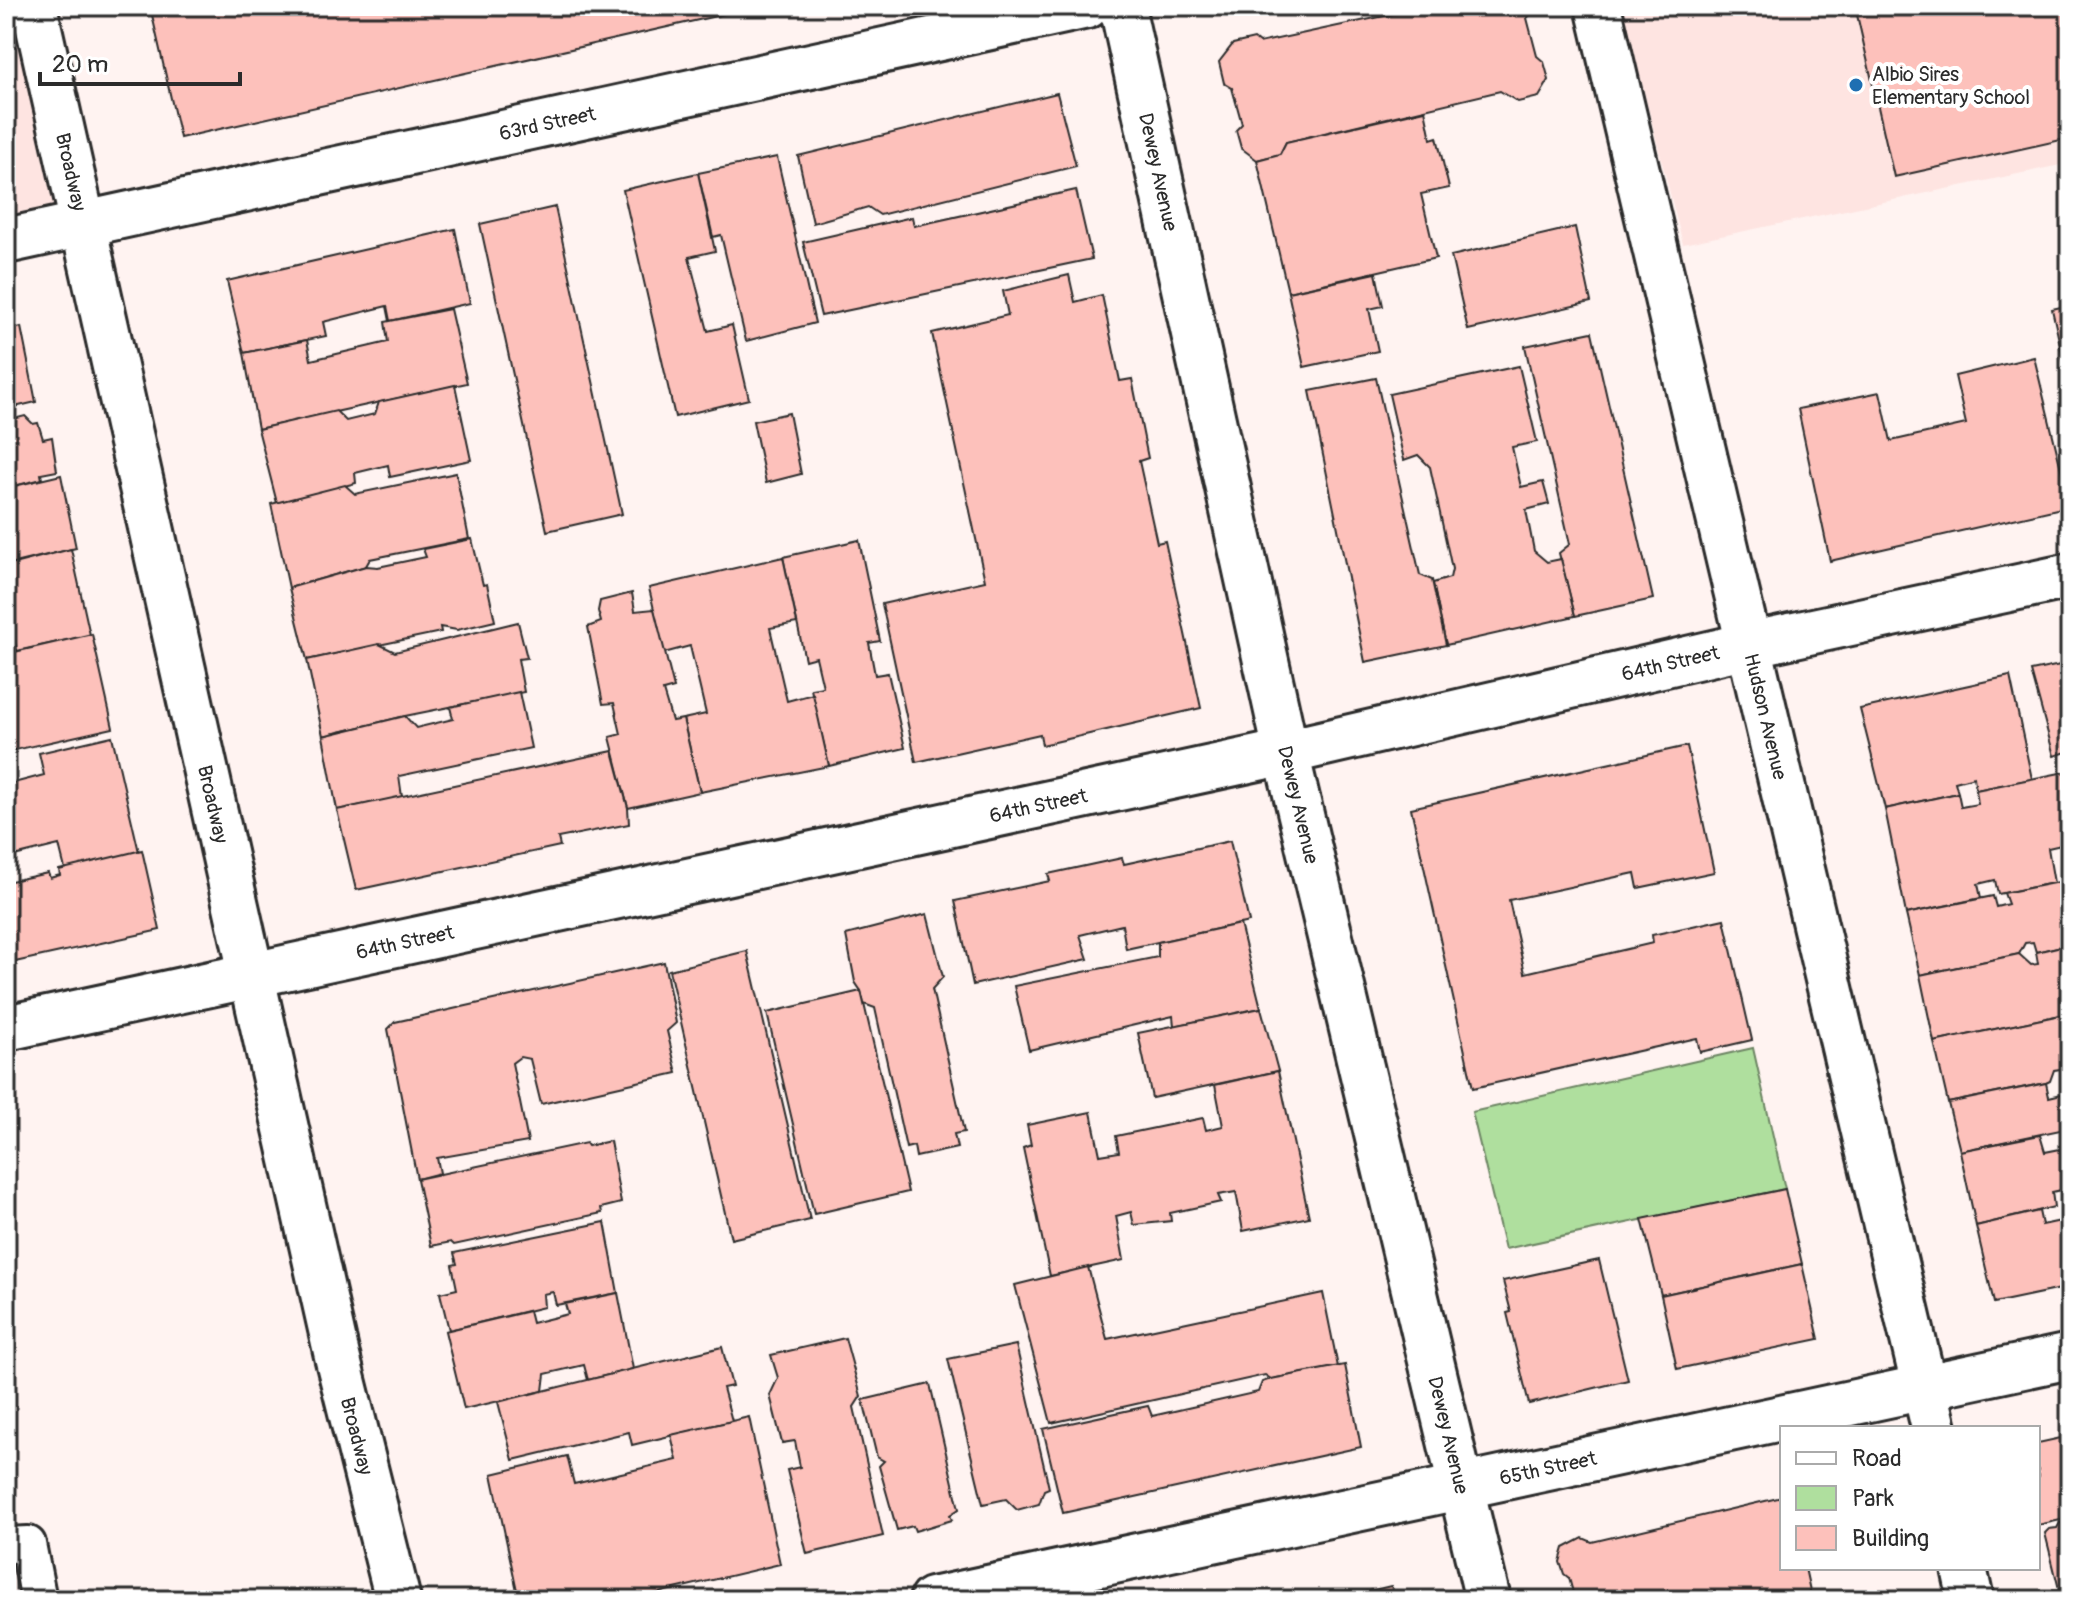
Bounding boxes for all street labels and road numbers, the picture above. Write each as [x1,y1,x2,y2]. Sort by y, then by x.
street label: 63rd Street [497,101,599,146]
street label: Dewey Avenue [1133,111,1183,234]
street label: Broadway [50,131,92,214]
street label: 64th Street [1619,640,1723,687]
street label: Hudson Avenue [1738,651,1792,782]
street label: Dewey Avenue [1272,743,1324,866]
street label: Broadway [192,763,234,846]
street label: 64th Street [987,783,1090,829]
street label: 64th Street [354,920,457,965]
street label: Dewey Avenue [1422,1374,1474,1497]
street label: Broadway [335,1395,378,1478]
street label: 65th Street [1497,1446,1600,1491]

